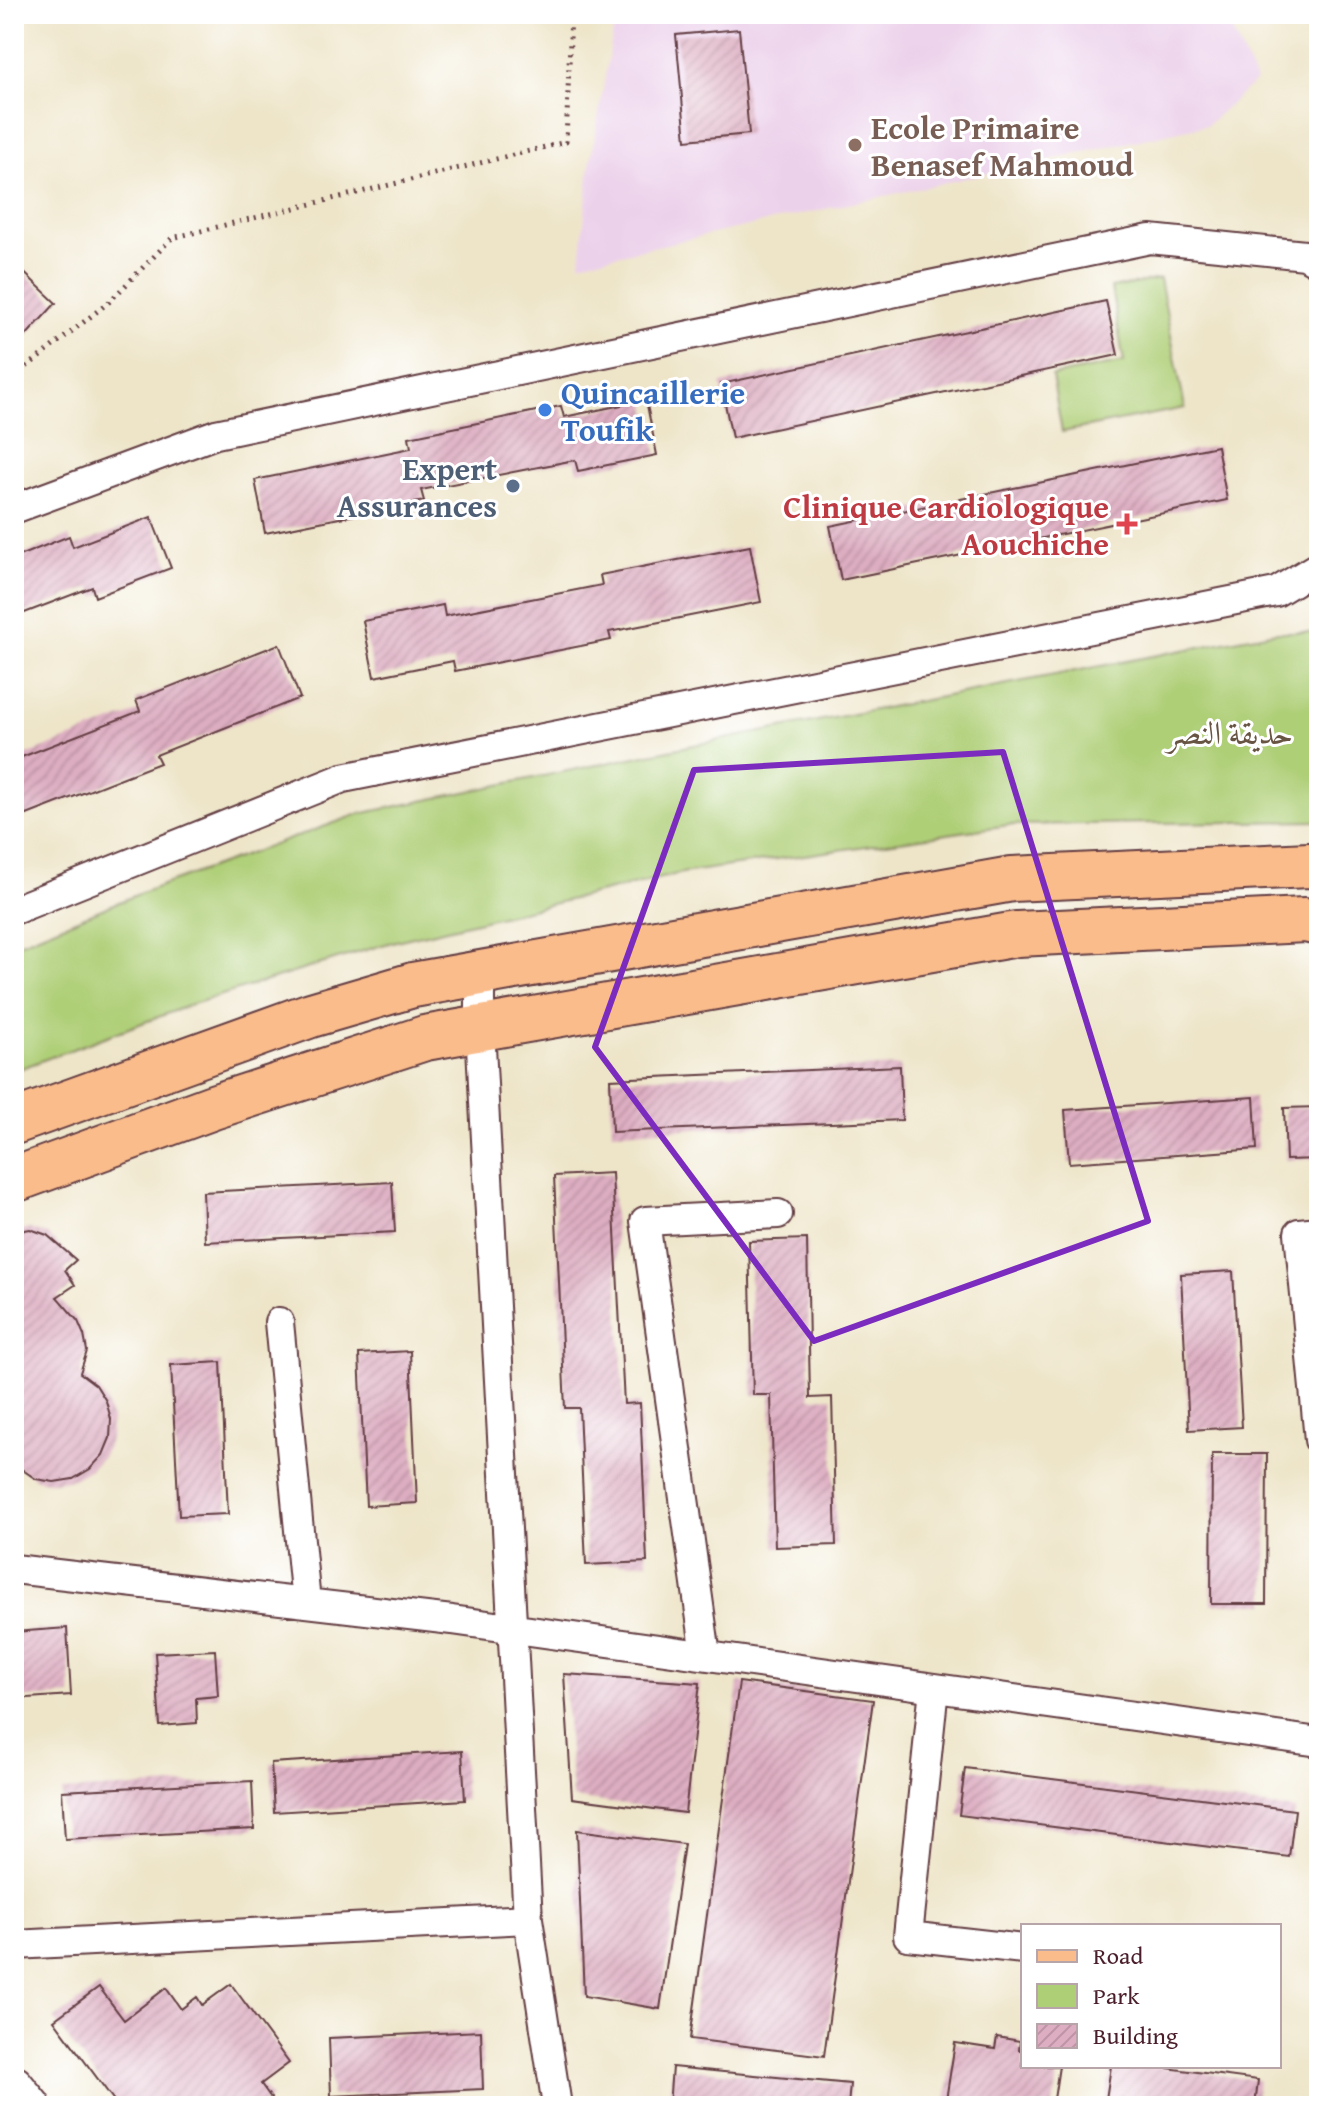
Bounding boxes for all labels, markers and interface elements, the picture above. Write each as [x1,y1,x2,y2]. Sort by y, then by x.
place label: Ecole Primaire Benasef Mahmoud [871,104,1134,188]
marker: Ecole Primaire Benasef Mahmoud [846,136,864,154]
place label: Quincaillerie Toufik [561,369,745,453]
marker: Quincaillerie Toufik [536,401,554,419]
place label: Expert Assurances [337,445,497,529]
marker: Expert Assurances [504,477,522,495]
place label: Clinique Cardiologique Aouchiche [783,483,1109,567]
marker: Clinique Cardiologique Aouchiche [1116,513,1138,535]
park label: حديقة النصر [1164,709,1293,756]
legend [1021,1924,1281,2068]
text: Road [1093,1938,1143,1973]
text: Park [1093,1978,1140,2013]
text: Building [1093,2018,1178,2053]

